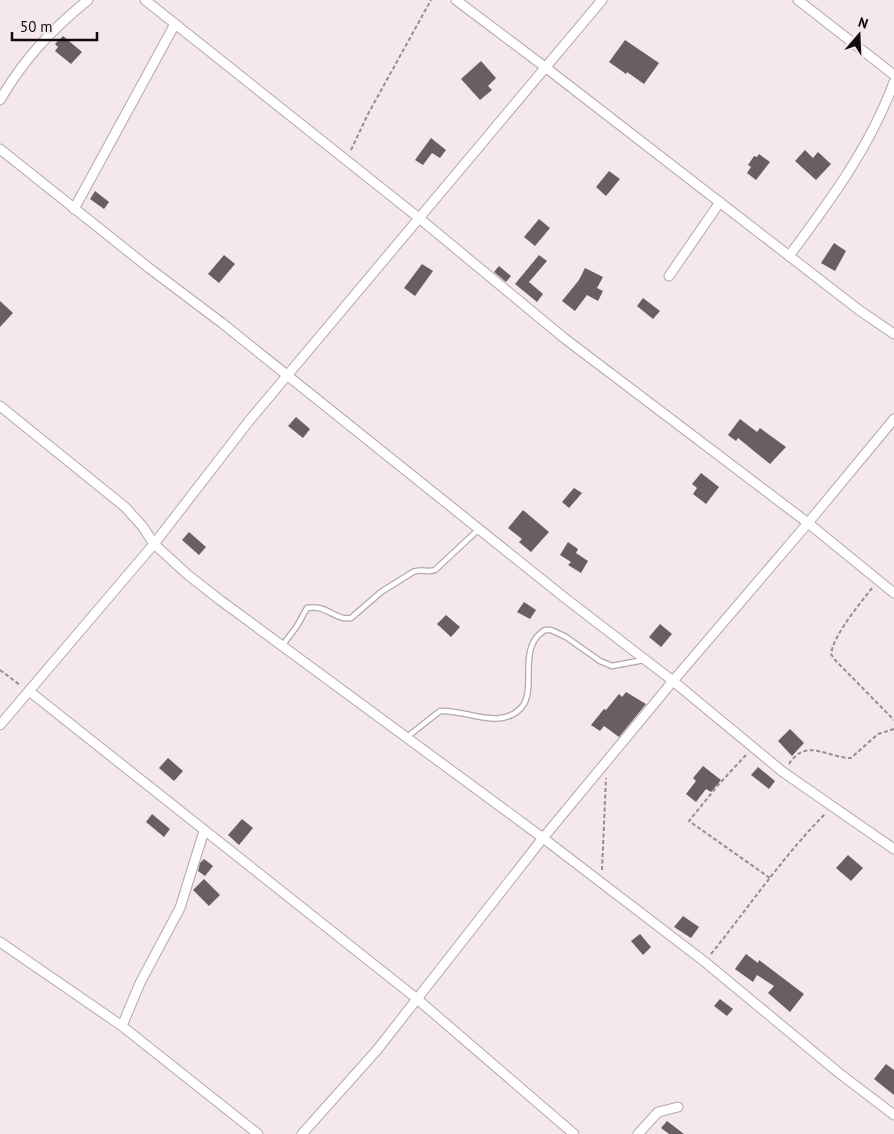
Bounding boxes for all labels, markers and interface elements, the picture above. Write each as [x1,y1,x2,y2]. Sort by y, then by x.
scale bar [12,10,98,42]
north arrow [834,10,884,60]
text: N [856,13,871,33]
text: 50 m [20,17,53,36]

